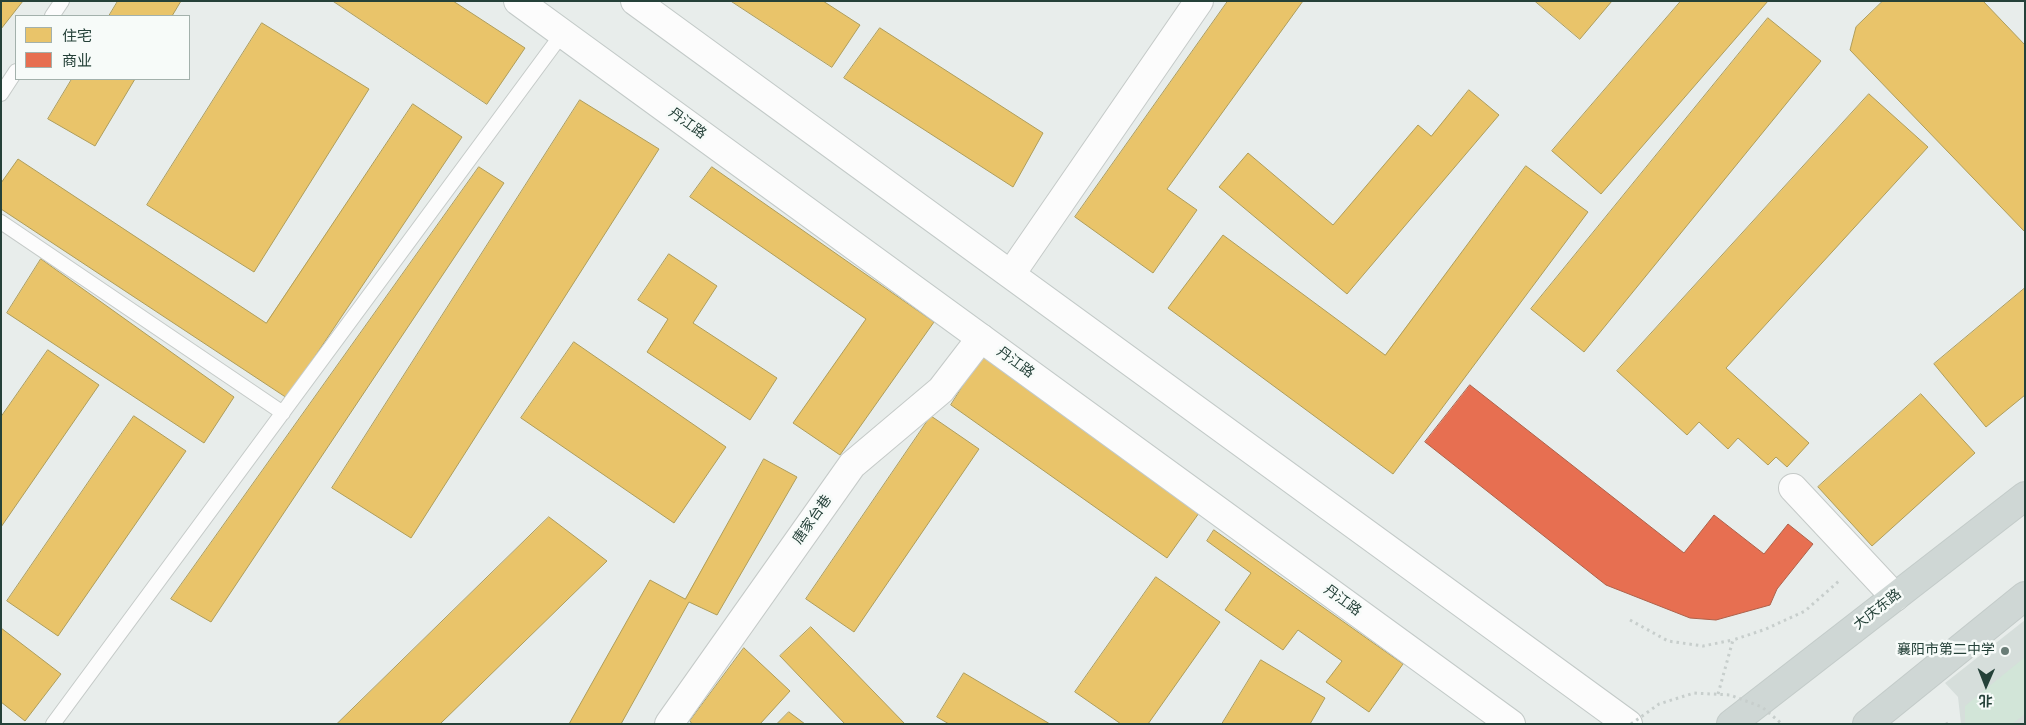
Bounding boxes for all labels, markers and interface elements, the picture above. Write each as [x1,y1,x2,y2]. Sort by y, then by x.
legend [15,15,190,80]
text: 住宅 [62,26,92,46]
text: 商业 [62,51,92,71]
street label: 丹江路 [665,105,709,143]
street label: 丹江路 [993,344,1037,382]
street label: 唐家台巷 [790,492,836,548]
street label: 丹江路 [1320,582,1364,620]
street label: 大庆东路 [1851,586,1905,634]
place label: 襄阳市第二中学 [1897,643,1995,659]
marker: 襄阳市第二中学 [1999,645,2011,657]
north arrow [1961,660,2011,710]
text: 北 [1979,691,1993,710]

